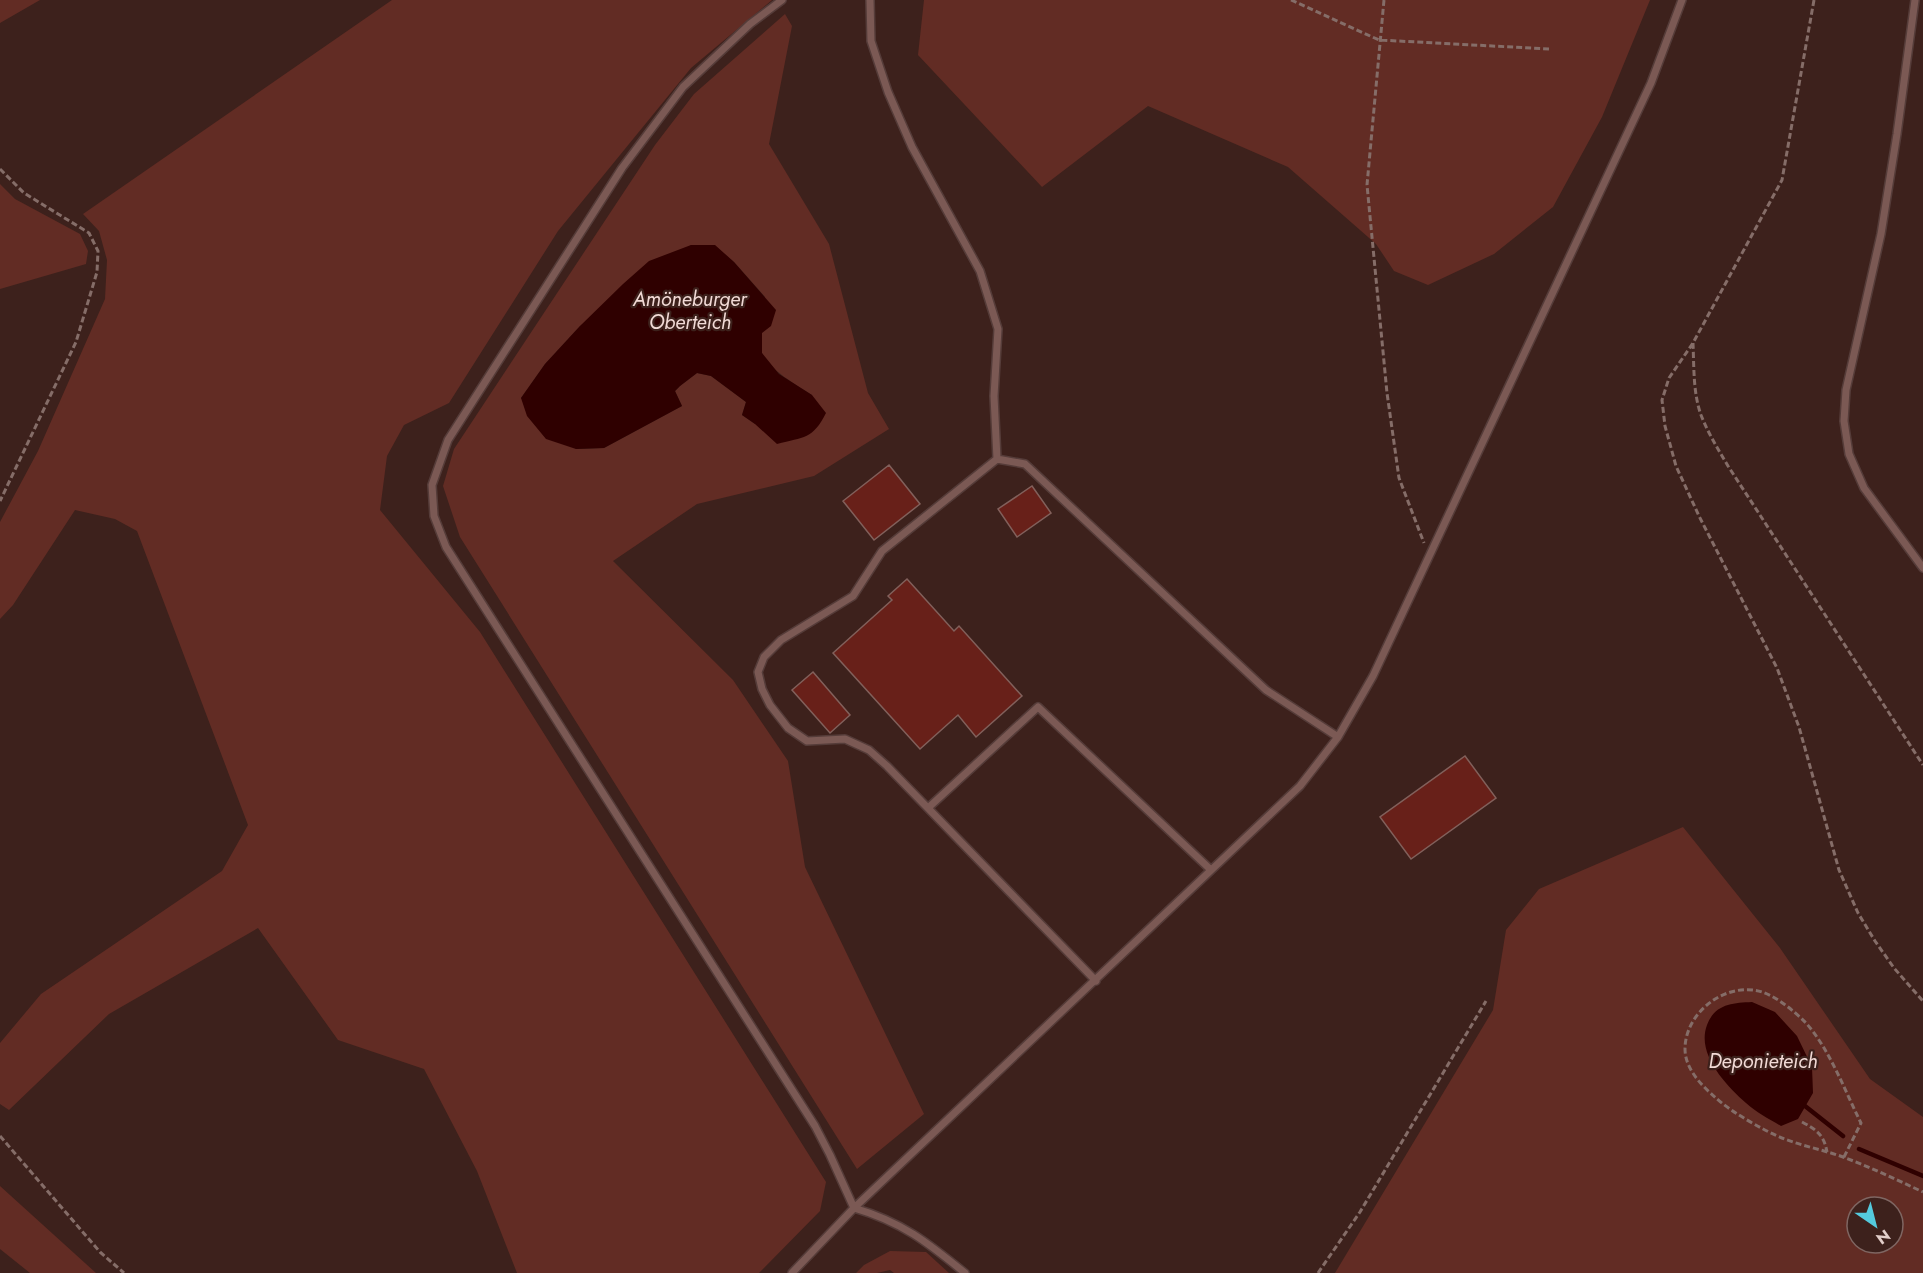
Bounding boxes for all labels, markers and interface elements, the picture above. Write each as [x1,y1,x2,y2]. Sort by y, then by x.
water label: Amöneburger Oberteich [632,285,748,337]
water label: Deponieteich [1708,1047,1818,1076]
north arrow [1845,1195,1905,1255]
text: N [1872,1224,1895,1250]

